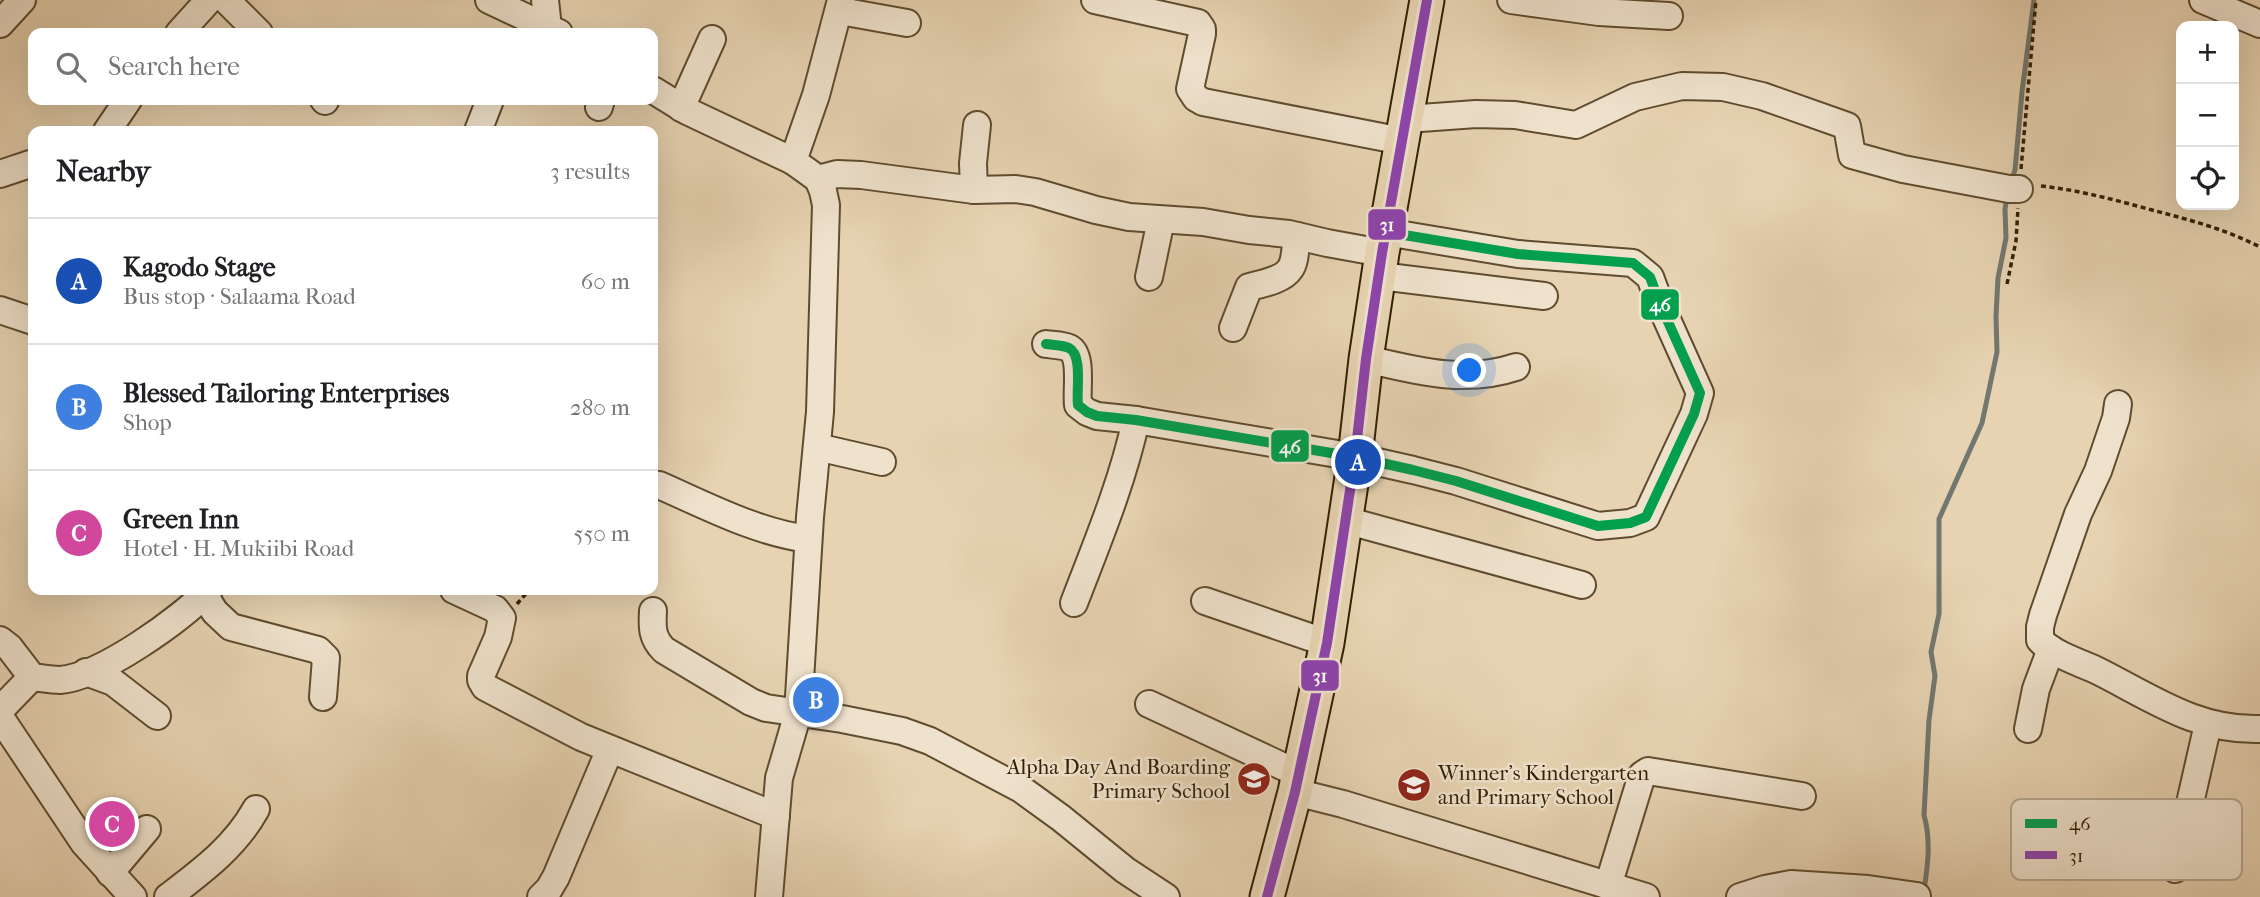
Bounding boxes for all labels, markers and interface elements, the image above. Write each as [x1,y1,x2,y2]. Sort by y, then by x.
map controls [2176,21,2239,210]
button: + [2176,21,2239,84]
search box [28,28,658,105]
icon: search [52,48,90,86]
text: Search here [108,51,240,82]
button: − [2176,84,2239,147]
button: locate [2176,147,2239,210]
text: Nearby [56,154,151,189]
text: 3 results [550,158,630,185]
line badge: 31 [1367,208,1407,241]
text: 31 [1380,214,1394,236]
text: Kagodo Stage [123,252,276,283]
text: A [72,268,86,295]
text: 60 m [581,268,630,295]
text: Bus stop · Salaama Road [123,283,356,310]
line badge: 46 [1640,288,1680,321]
text: 46 [1648,294,1671,316]
your location [1452,353,1486,387]
text: Blessed Tailoring Enterprises [123,378,449,409]
text: B [72,394,86,421]
text: 280 m [570,394,630,421]
text: Shop [123,409,172,436]
line badge: 46 [1270,429,1310,463]
text: 46 [1278,436,1301,458]
pin: A [1335,436,1381,488]
text: Green Inn [123,504,239,535]
text: C [71,520,87,547]
text: 550 m [574,520,630,547]
text: Hotel · H. Mukiibi Road [123,535,354,562]
line badge: 31 [1300,659,1340,692]
text: 31 [1313,665,1327,687]
pin: B [793,674,839,726]
place label: Alpha Day And Boarding Primary School [1006,755,1231,803]
school or university icon: Alpha Day And Boarding Primary School [1235,760,1273,798]
place label: Winner's Kindergarten and Primary School [1437,761,1649,809]
school or university icon: Winner's Kindergarten and Primary School [1395,766,1433,804]
pin: C [89,798,135,850]
legend [2011,799,2242,880]
text: 46 [2069,813,2091,835]
text: 31 [2069,845,2084,867]

